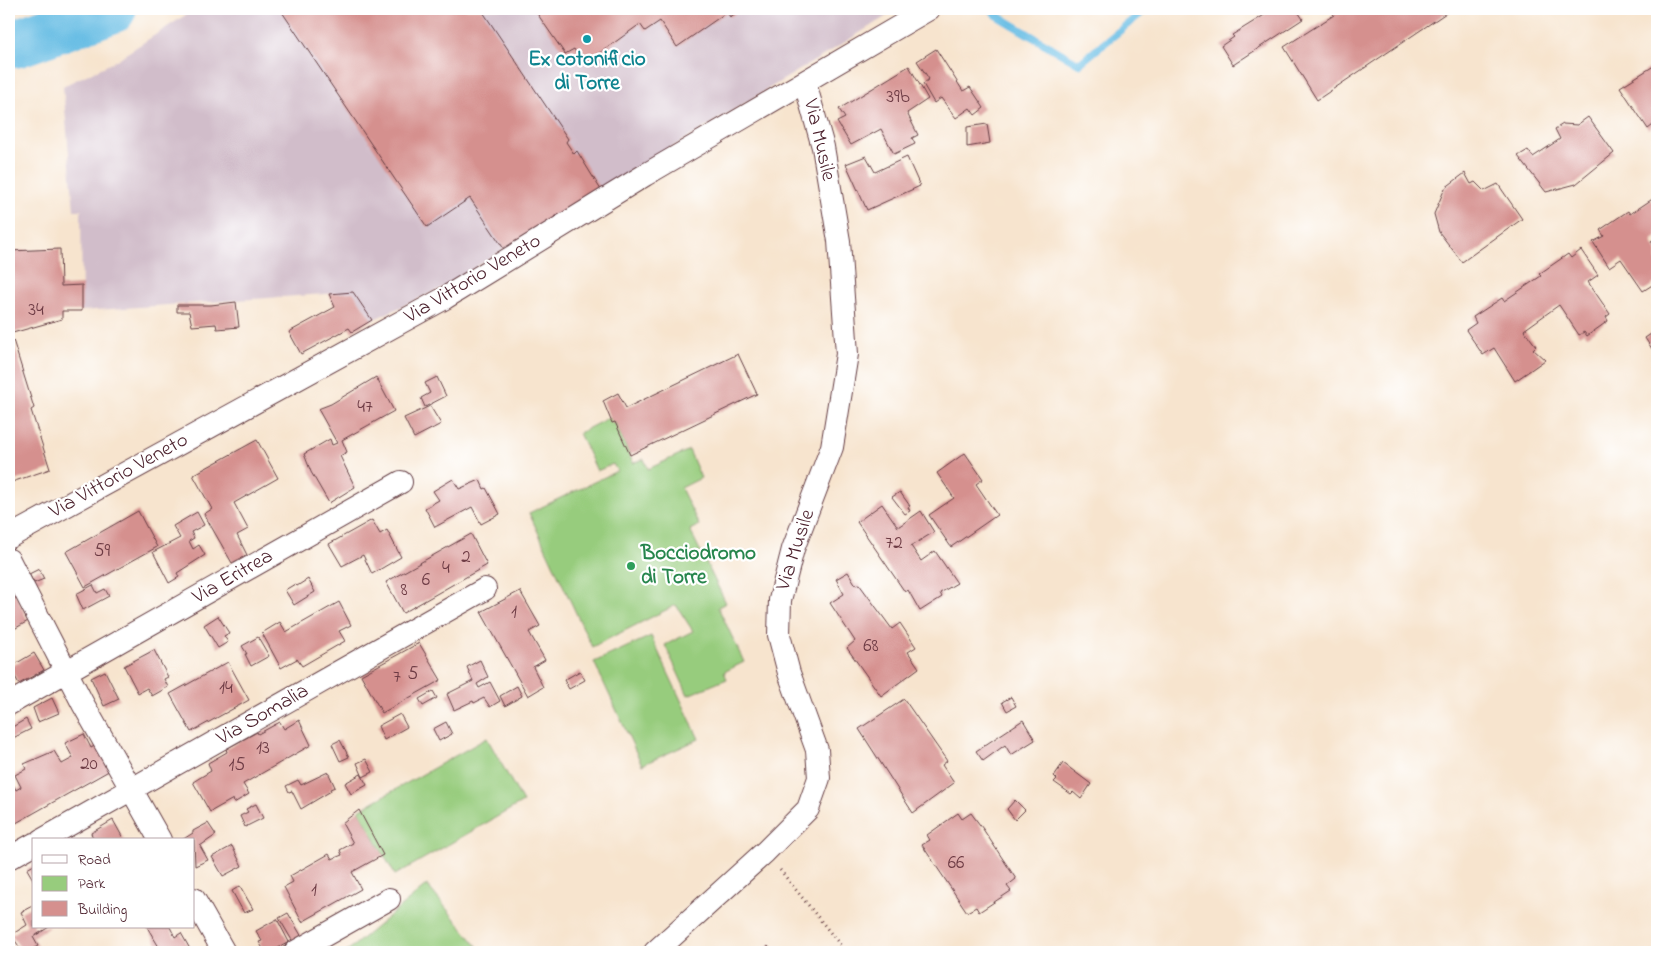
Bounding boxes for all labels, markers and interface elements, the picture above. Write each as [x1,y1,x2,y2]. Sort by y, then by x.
marker: Ex cotonificio di Torre [581,33,593,45]
place label: Ex cotonificio di Torre [528,45,646,99]
house number: 39b [886,84,910,111]
street label: Via Musile [795,95,843,185]
street label: Via Vittorio Veneto [398,226,547,332]
house number: 34 [28,297,44,324]
house number: 47 [357,394,373,421]
street label: Via Vittorio Veneto [43,425,194,527]
street label: Via Musile [769,505,823,595]
house number: 72 [885,530,903,557]
house number: 59 [94,538,111,565]
place label: Bocciodromo di Torre [640,539,756,593]
street label: Via Eritrea [186,542,279,613]
house number: 2 [461,544,471,571]
house number: 4 [442,555,450,582]
marker: Bocciodromo di Torre [625,560,637,572]
house number: 6 [422,567,430,594]
house number: 8 [400,577,408,604]
house number: 1 [511,599,517,626]
house number: 68 [863,633,879,660]
house number: 5 [408,661,419,688]
house number: 7 [393,664,401,691]
house number: 14 [219,675,233,702]
street label: Via Somalia [210,677,315,754]
house number: 13 [256,735,270,762]
house number: 20 [80,751,98,778]
house number: 15 [229,752,246,779]
legend [32,838,195,928]
text: Road [78,849,111,871]
house number: 66 [948,850,964,877]
text: Park [78,873,106,895]
house number: 1 [311,877,317,904]
text: Building [77,899,127,922]

